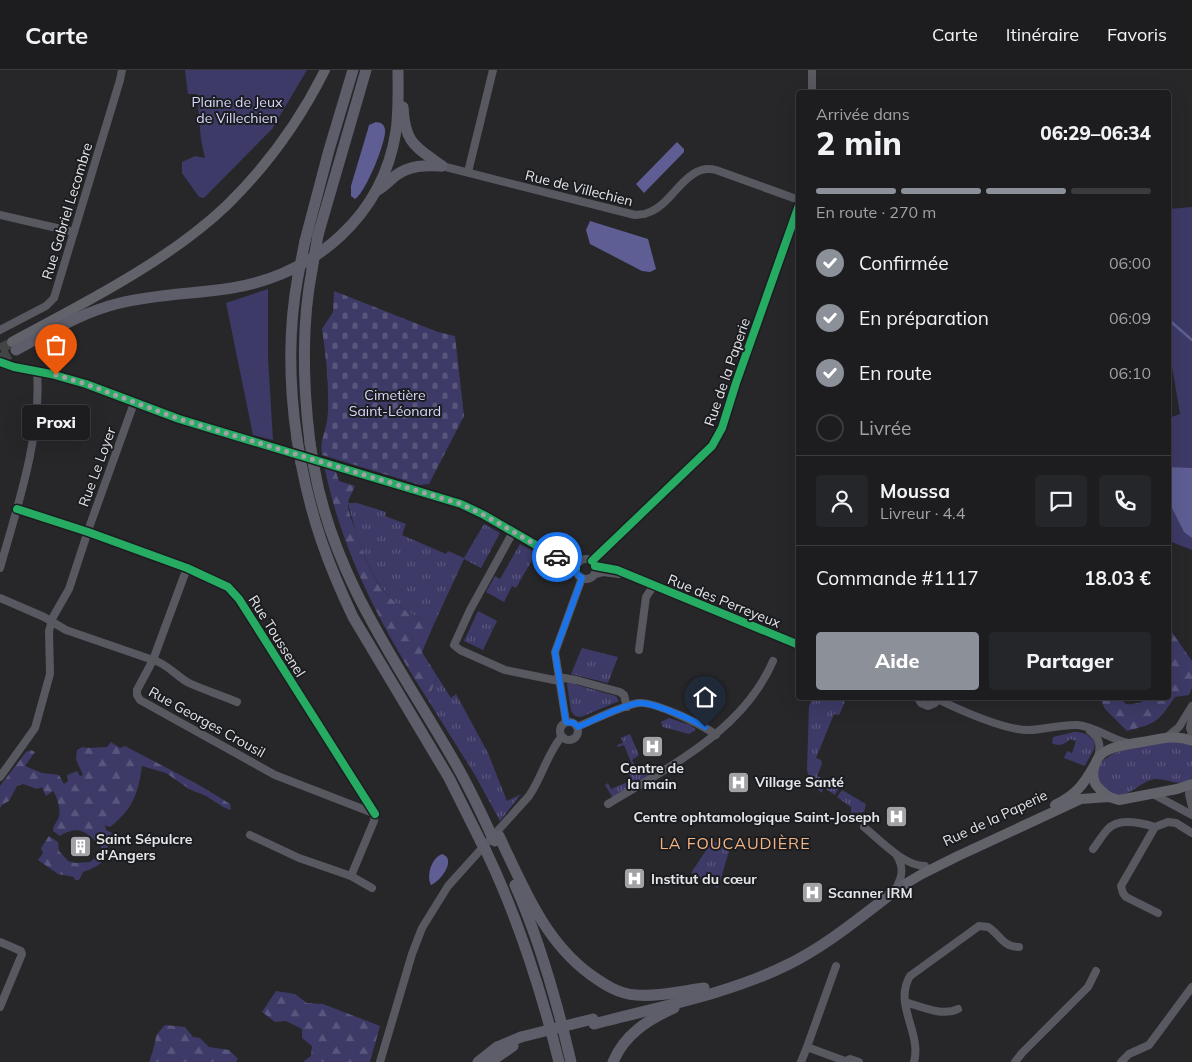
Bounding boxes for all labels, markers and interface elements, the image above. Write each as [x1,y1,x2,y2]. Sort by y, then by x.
text: Carte [25,20,88,50]
text: Carte [932,23,978,46]
text: Itinéraire [1006,23,1079,46]
text: Favoris [1107,23,1167,46]
park label: Plaine de Jeux de Villechien [191,93,283,127]
text: Arrivée dans [816,104,910,124]
text: 06:29–06:34 [1040,121,1151,145]
text: 2 min [816,123,902,163]
street label: Rue Gabriel Lecombre [38,140,96,282]
street label: Rue de Villechien [523,166,635,210]
text: En route · 270 m [816,202,936,222]
icon: check [816,249,844,277]
text: Confirmée [859,251,948,275]
text: 06:00 [1109,253,1151,273]
icon: check [816,304,844,332]
text: En préparation [859,306,989,330]
text: 06:09 [1109,308,1151,328]
street label: Rue de la Paperie [700,315,754,429]
pin [35,324,77,375]
icon: bag [42,331,70,359]
icon: check [816,359,844,387]
text: En route [859,361,932,385]
text: 06:10 [1109,363,1151,383]
park label: Cimetière Saint-Léonard [349,386,441,420]
callout: Proxi [22,405,90,440]
text: Proxi [36,412,76,432]
text: Livrée [859,416,911,440]
street label: Rue Le Loyer [74,424,120,509]
button: person [816,475,868,527]
button: chat [1035,475,1087,527]
button: phone [1099,475,1151,527]
text: Moussa [880,479,950,503]
text: Livreur · 4.4 [880,503,965,523]
courier [532,532,582,582]
icon: car [543,543,571,571]
text: Commande #1117 [816,566,979,590]
text: 18.03 € [1084,566,1151,590]
street label: Rue des Perreyeux [665,570,784,632]
street label: Rue Toussenel [245,592,309,680]
button: Aide [816,632,979,690]
button: Partager [989,632,1151,690]
pin [684,676,726,727]
street label: Rue Georges Crousil [145,682,269,762]
icon: home [691,683,719,711]
hospital icon: Centre de la main [640,734,664,758]
place label: Centre de la main [620,759,684,793]
hospital icon: Village Santé [727,770,751,794]
place label: Village Santé [754,773,844,791]
street label: Rue de la Paperie [940,786,1050,850]
hospital icon: Centre ophtamologique Saint-Joseph [884,805,908,829]
place label: Centre ophtamologique Saint-Joseph [634,808,880,826]
place label: Saint Sépulcre d'Angers [96,830,193,864]
district label: LA FOUCAUDIÈRE [659,833,811,853]
building icon: Saint Sépulcre d'Angers [68,835,92,859]
hospital icon: Institut du cœur [623,867,647,891]
place label: Institut du cœur [651,870,757,888]
hospital icon: Scanner IRM [800,881,824,905]
place label: Scanner IRM [828,884,913,902]

